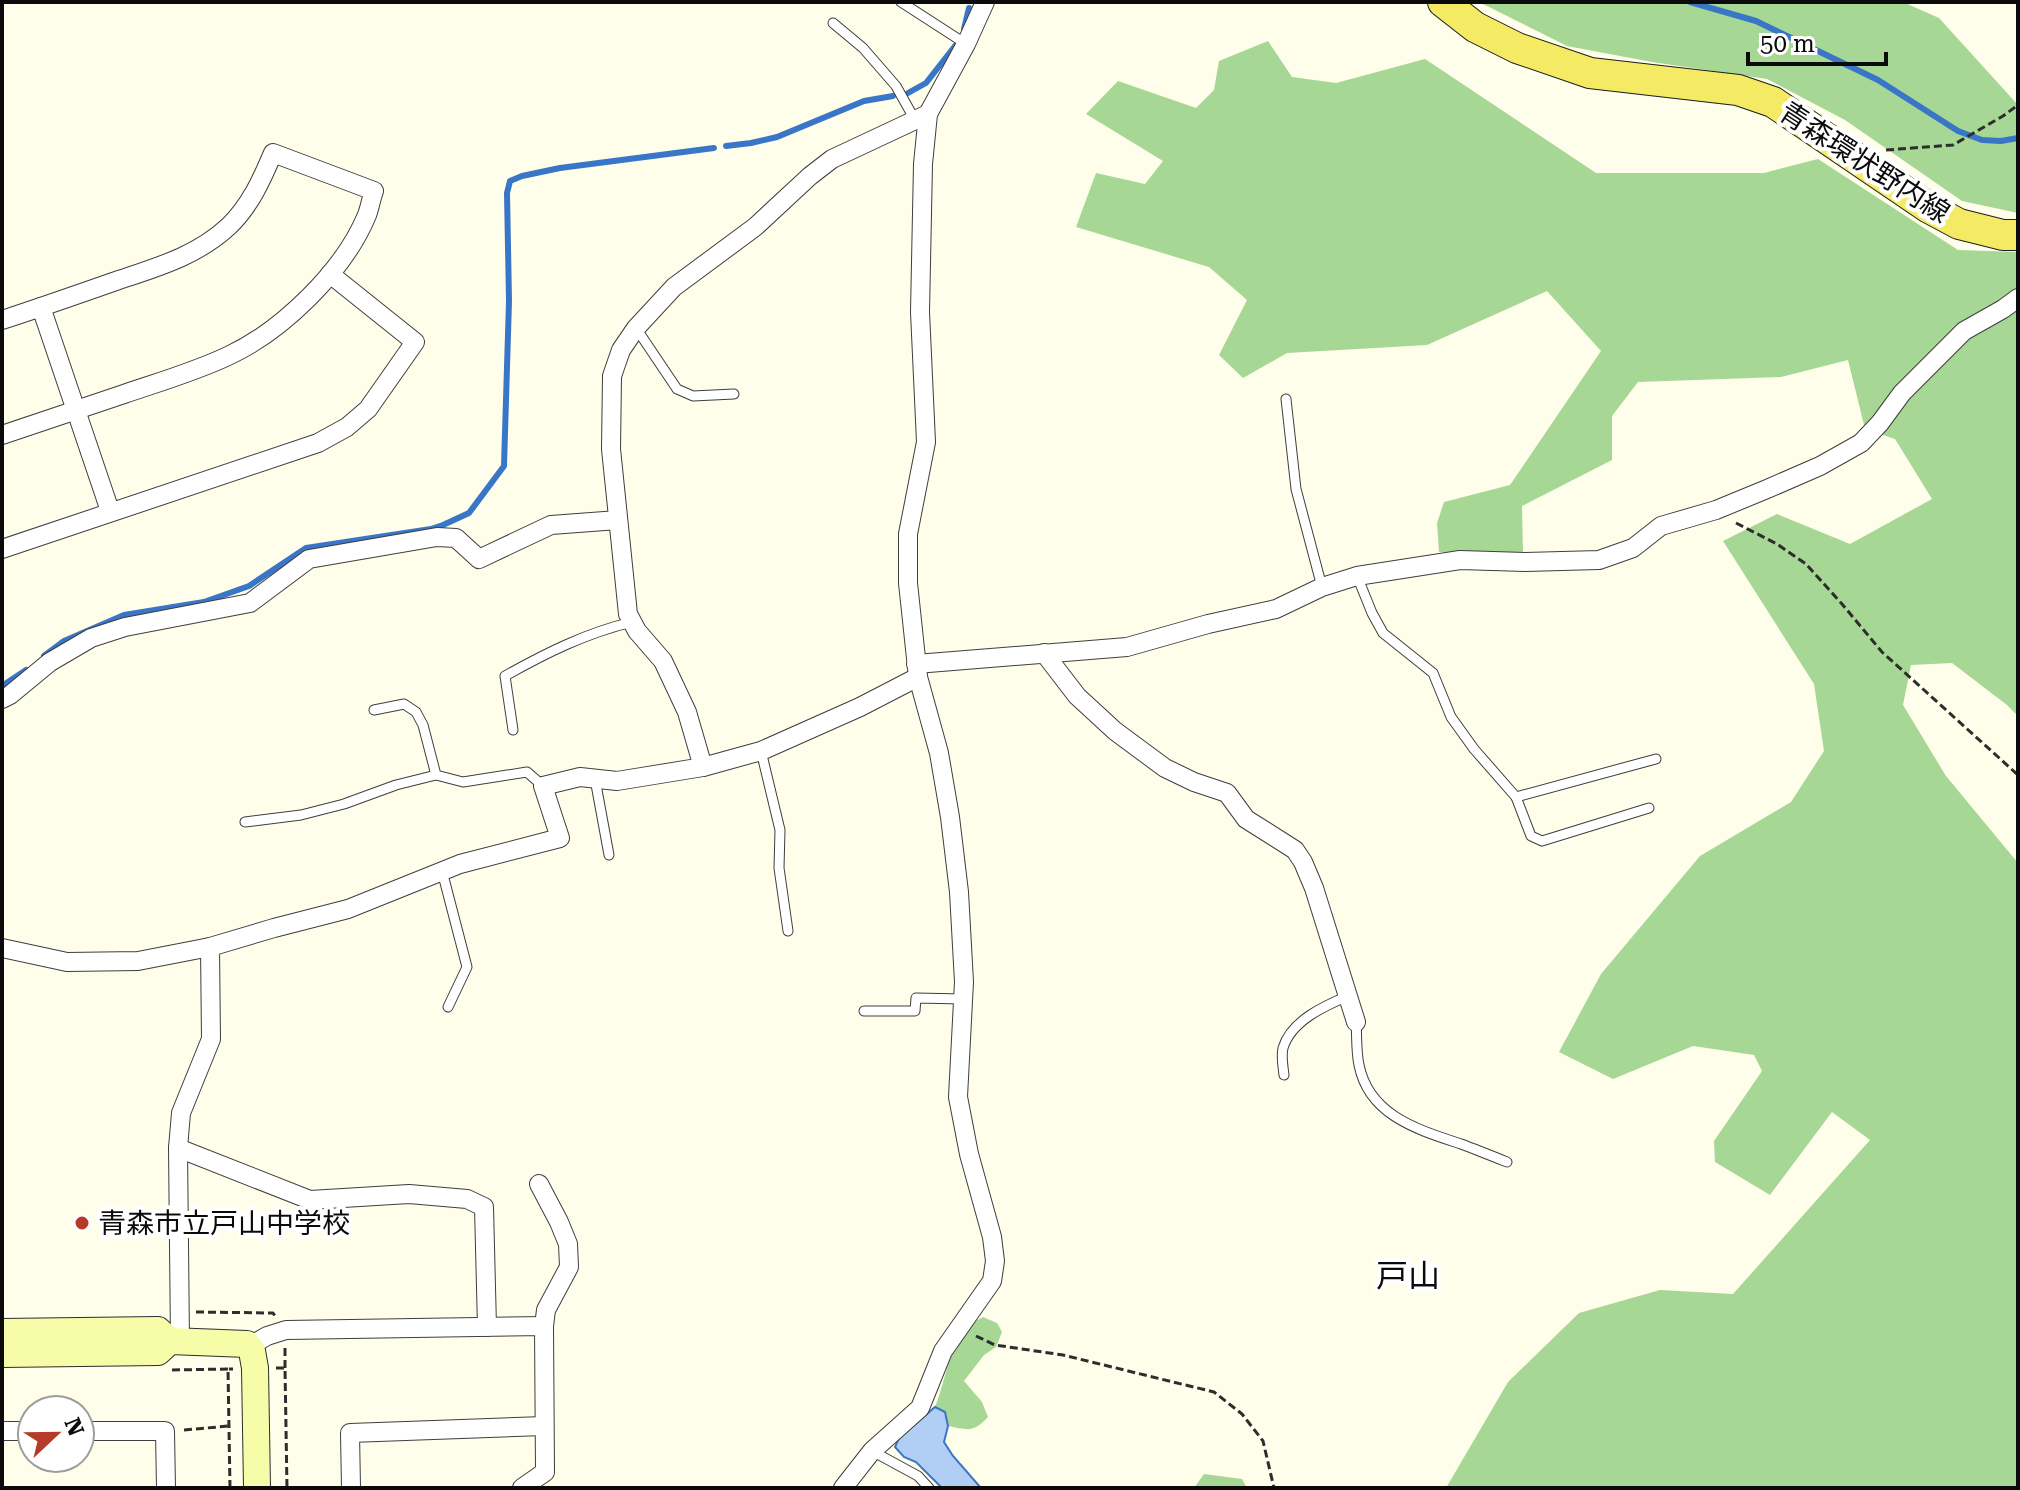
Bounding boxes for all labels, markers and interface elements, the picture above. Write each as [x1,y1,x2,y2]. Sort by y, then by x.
scale bar [1748,16,1886,66]
text: 50 m [1760,30,1815,58]
street label: 青森環状野内線 [1774,95,1956,230]
place label: 青森市立戸山中学校 [98,1207,350,1240]
marker: 青森市立戸山中学校 [73,1214,91,1232]
district label: 戸山 [1376,1257,1440,1295]
north arrow [16,1394,96,1474]
text: N [59,1414,89,1439]

